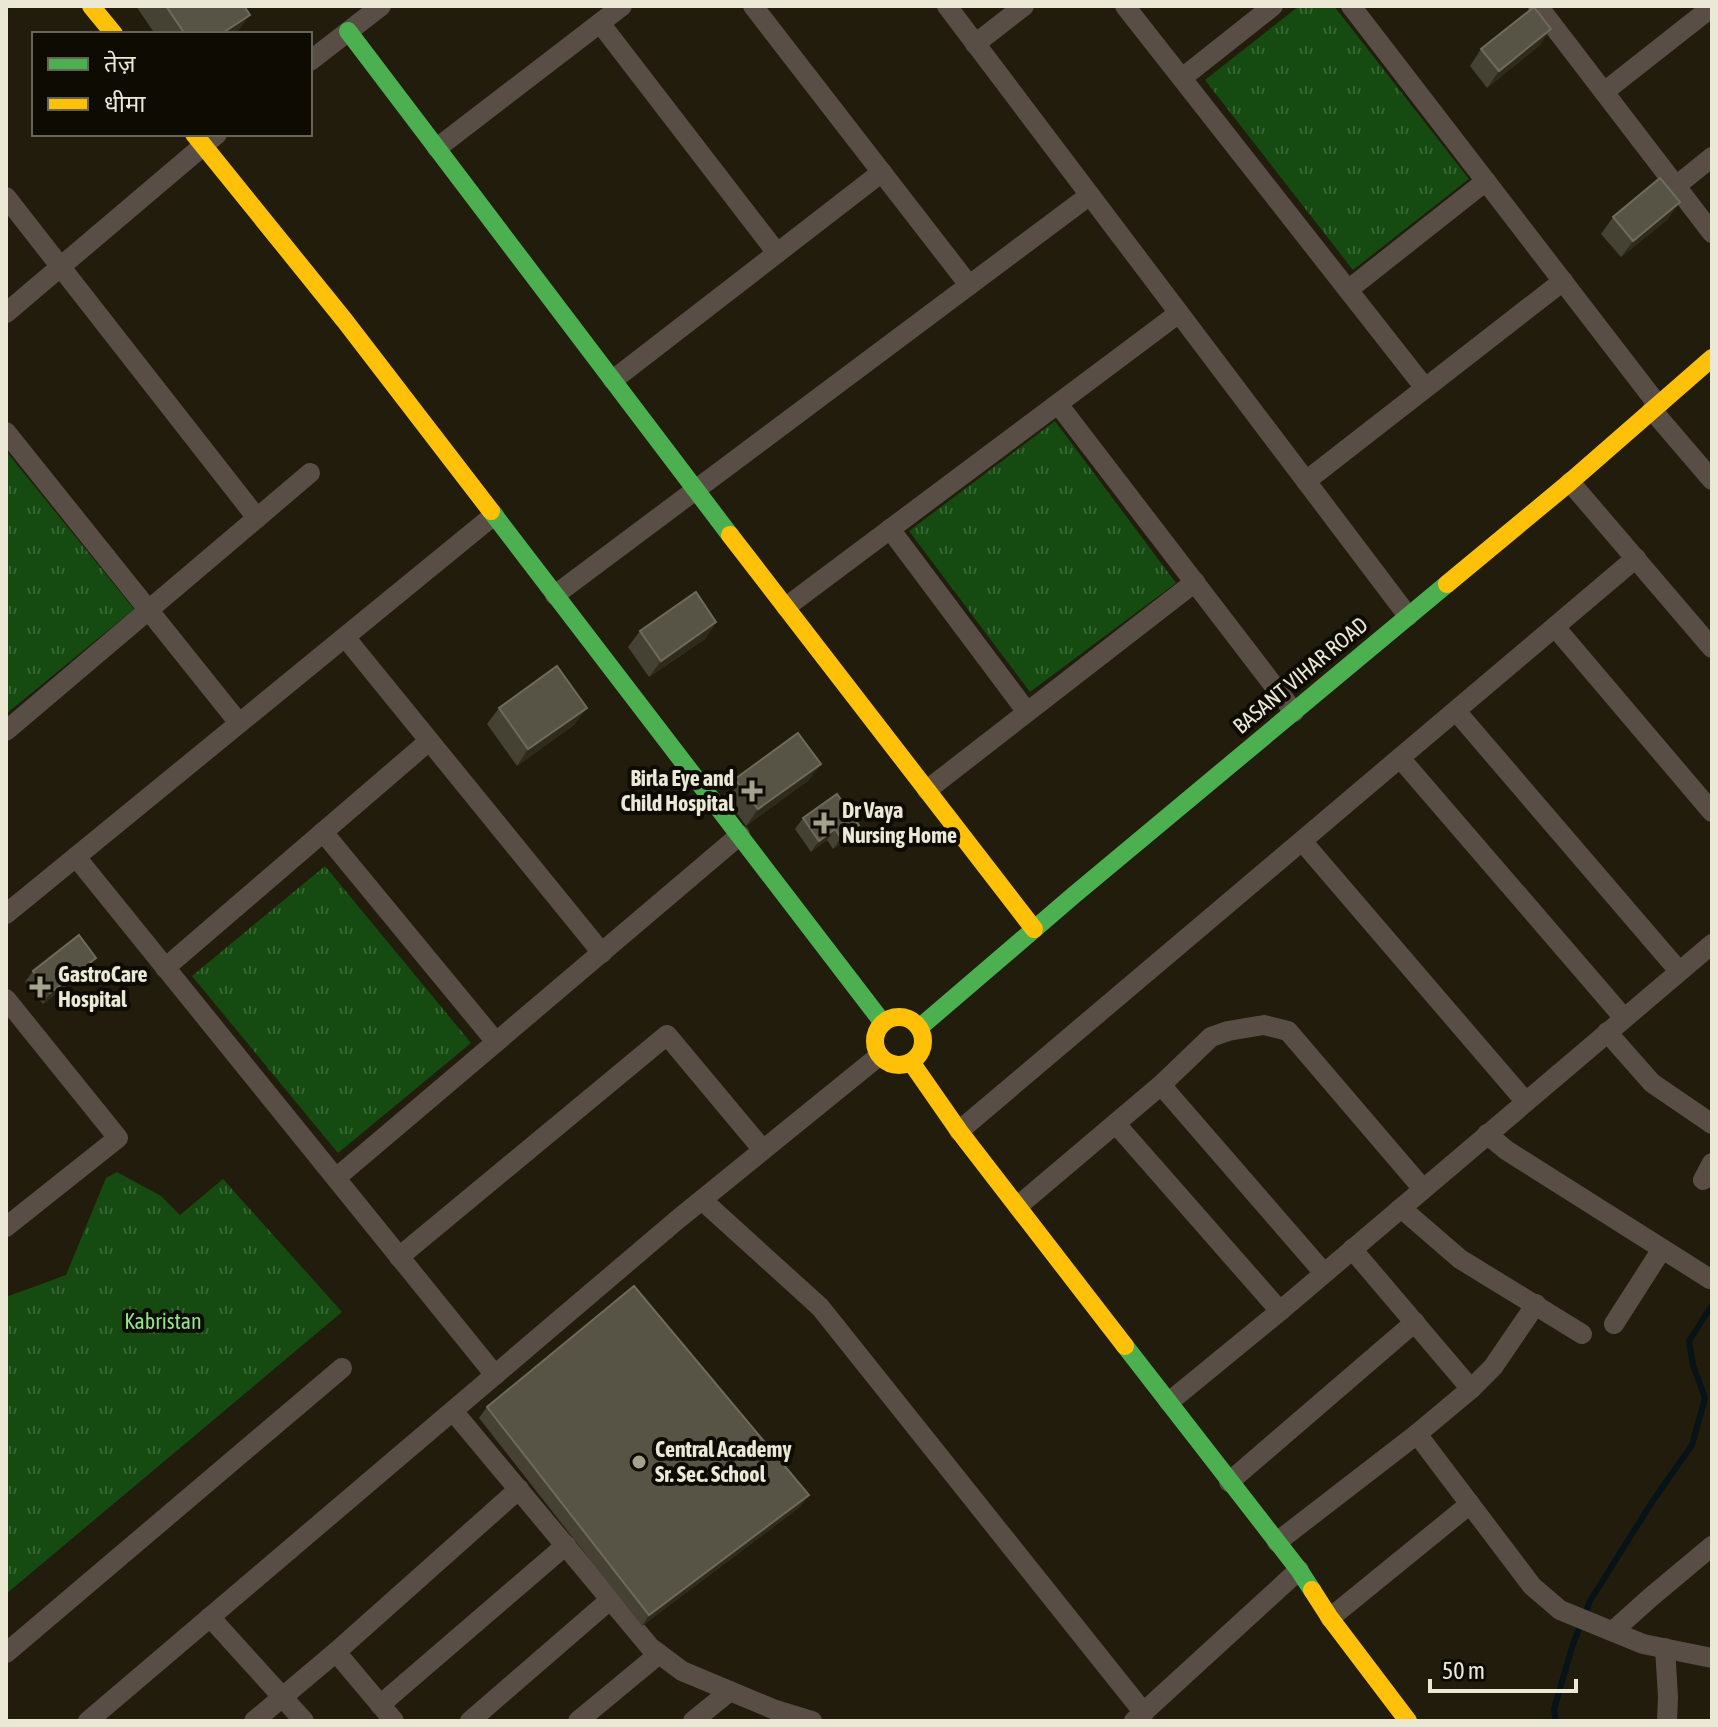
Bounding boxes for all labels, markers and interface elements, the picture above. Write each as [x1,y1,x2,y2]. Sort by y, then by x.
legend [32,32,312,136]
text: तेज़ [104,50,137,77]
text: धीमा [104,90,146,117]
street label: BASANT VIHAR ROAD [1227,611,1373,739]
place label: Birla Eye and Child Hospital [621,765,735,816]
marker: Birla Eye and Child Hospital [741,780,763,802]
place label: Dr Vaya Nursing Home [842,797,957,848]
marker: Dr Vaya Nursing Home [813,812,835,834]
place label: GastroCare Hospital [58,961,147,1012]
marker: GastroCare Hospital [29,976,51,998]
park label: Kabristan [124,1308,202,1334]
place label: Central Academy Sr. Sec. School [655,1436,792,1487]
marker: Central Academy Sr. Sec. School [630,1453,648,1471]
scale bar [1430,1643,1576,1693]
text: 50 m [1442,1657,1485,1684]

